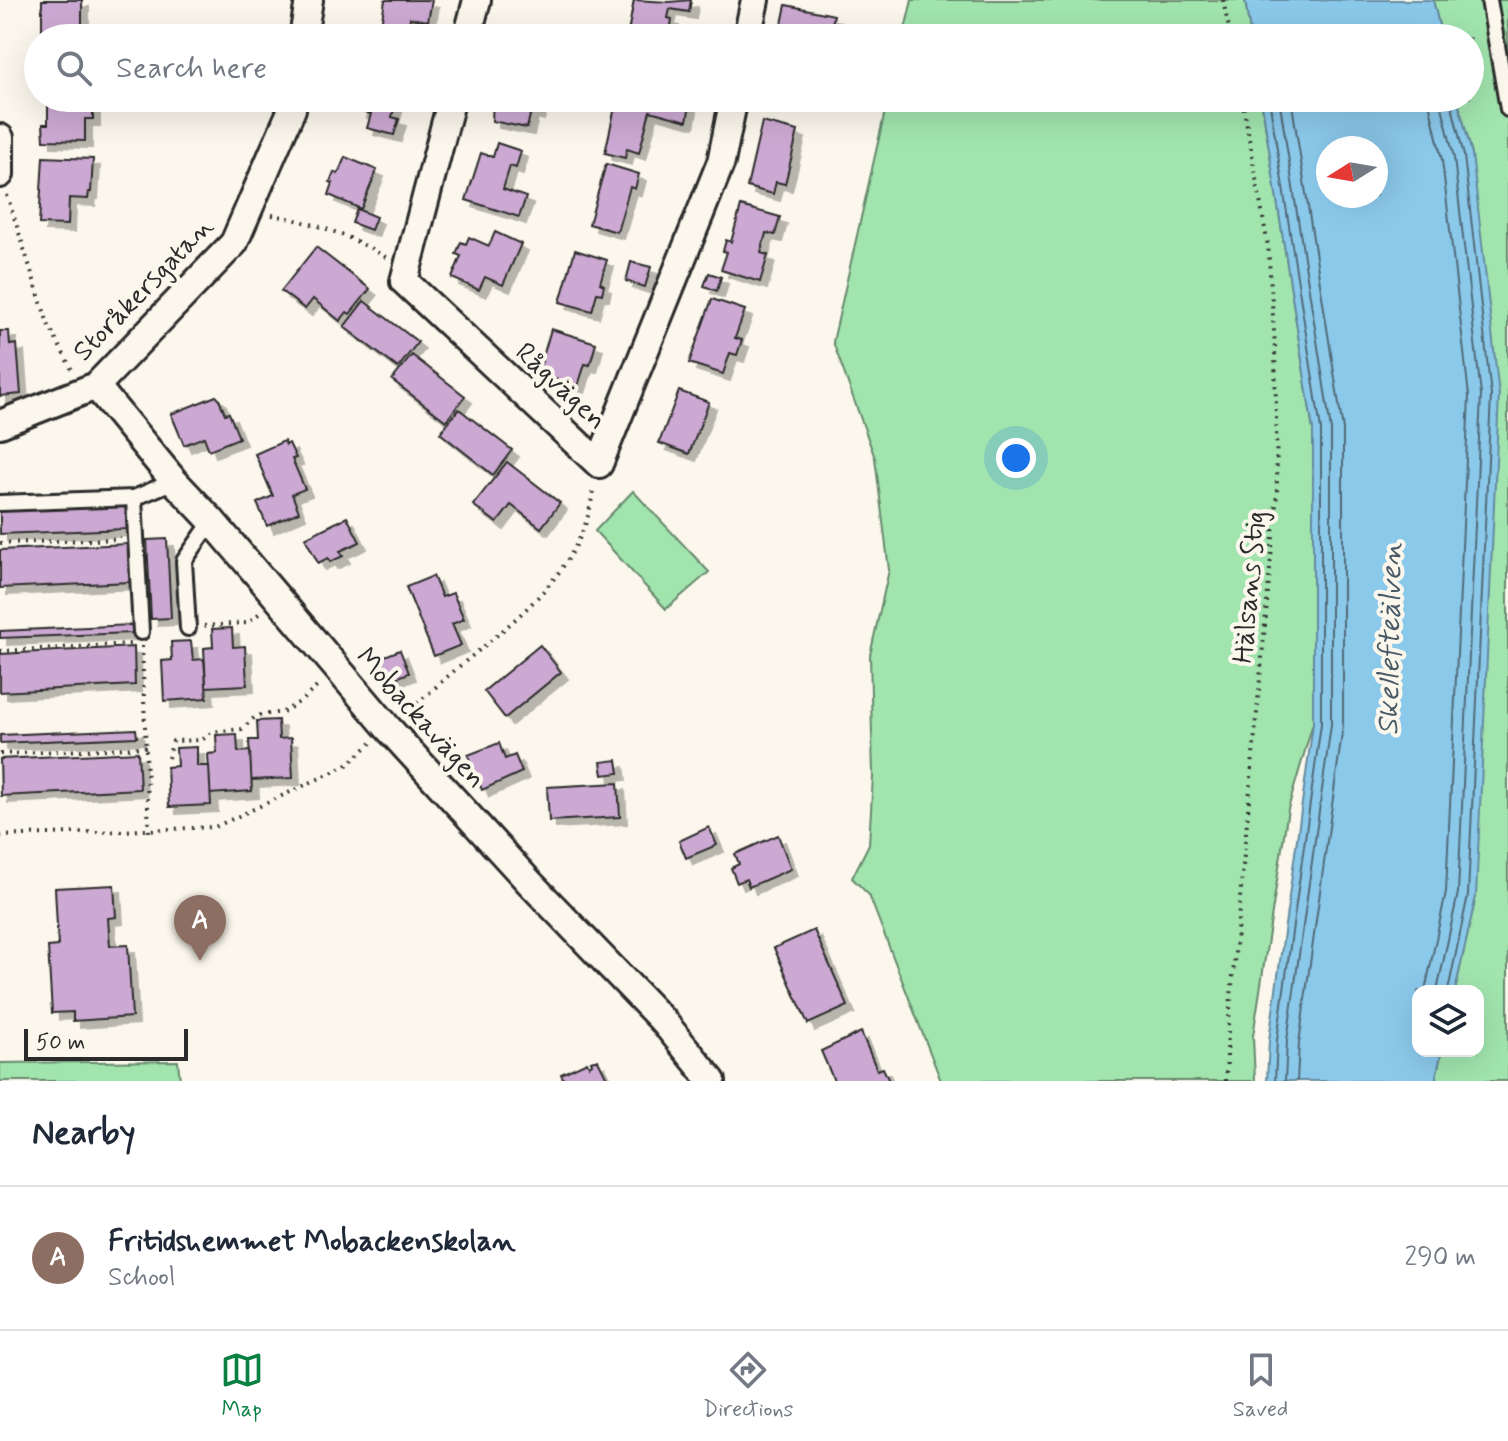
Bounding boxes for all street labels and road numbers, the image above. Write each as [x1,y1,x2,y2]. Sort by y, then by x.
street label: Storåkersgatan [65,209,222,370]
street label: Rågvägen [507,335,614,439]
street label: Hälsans Stig [1225,509,1276,665]
street label: Mobackavägen [347,640,493,797]

